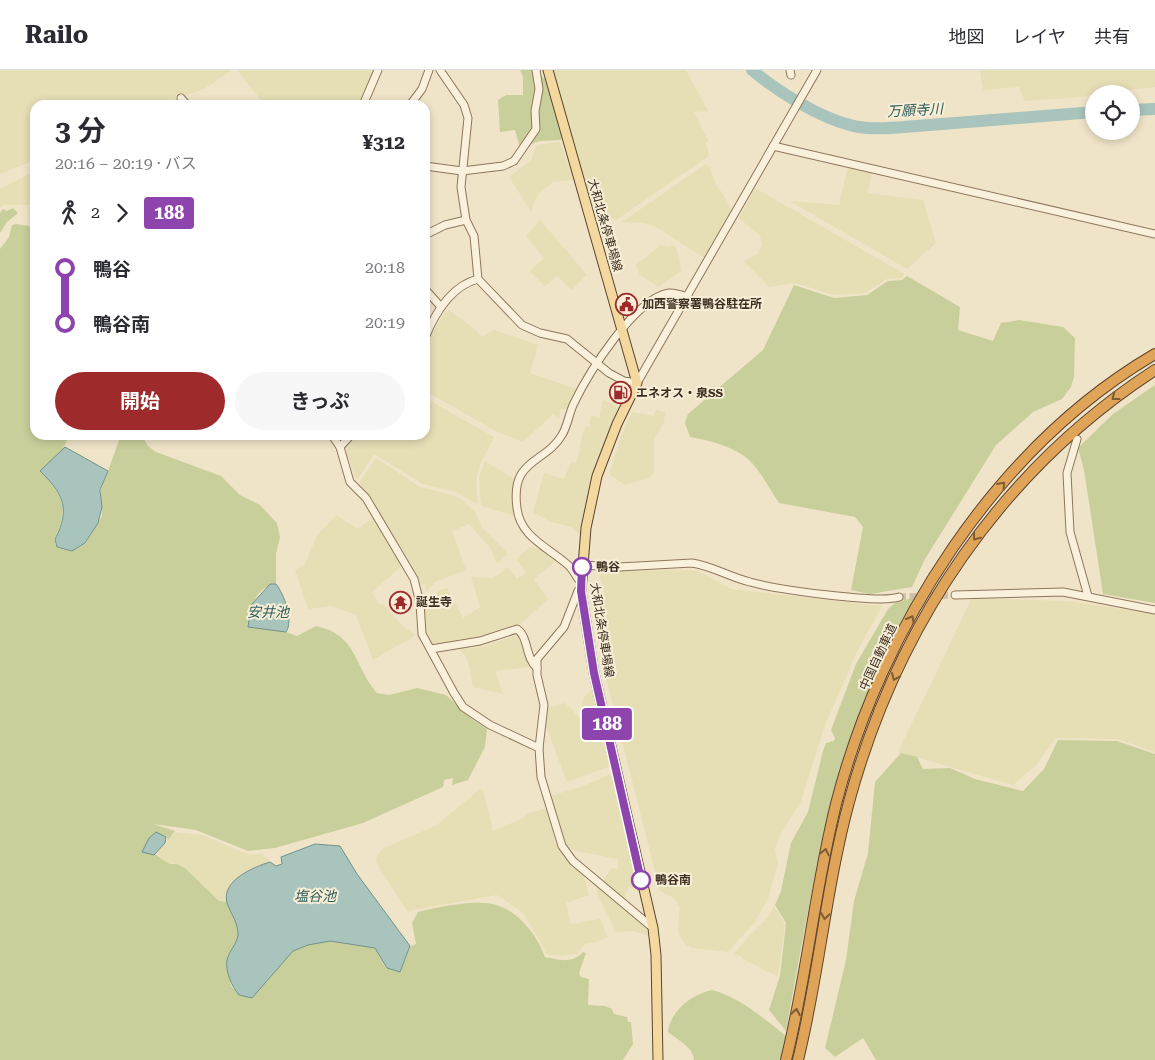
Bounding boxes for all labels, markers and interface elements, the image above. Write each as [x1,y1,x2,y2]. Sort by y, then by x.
text: Railo [25,21,88,49]
text: 地図 [949,26,985,47]
text: レイヤ [1013,26,1066,47]
text: 共有 [1094,26,1130,47]
map controls [1085,85,1140,140]
button: locate [1085,85,1140,140]
water label: 万願寺川 [887,100,945,119]
text: 3 分 [55,114,106,147]
text: ¥312 [362,131,405,154]
text: 20:16 – 20:19 · バス [55,154,197,173]
street label: 大和北条停車場線 [585,177,625,273]
icon: walk [55,199,83,227]
icon: forward [108,199,136,227]
text: 188 [154,202,184,223]
text: 2 [91,203,100,222]
text: 鴨谷 [93,258,131,281]
text: 20:18 [365,258,405,277]
public building icon: 加西警察署鴨谷駐在所 [614,292,638,316]
place label: 加西警察署鴨谷駐在所 [642,297,762,311]
text: 鴨谷南 [93,313,150,336]
text: 20:19 [365,313,405,332]
button: 開始 [55,372,225,430]
button: きっぷ [235,372,405,430]
fuel station icon: エネオス・泉SS [608,381,632,405]
place label: エネオス・泉SS [636,386,724,400]
one-way arrow [1111,391,1121,400]
one-way arrow [996,481,1005,490]
one-way arrow [974,531,982,540]
marker: 鴨谷 [572,557,592,577]
place label: 鴨谷 [596,560,620,574]
street label: 大和北条停車場線 [588,581,616,679]
temple icon: 誕生寺 [388,590,412,614]
place label: 誕生寺 [416,595,452,609]
water label: 安井池 [247,604,291,620]
one-way arrow [905,615,915,624]
street label: 中国自動車道 [856,621,900,693]
one-way arrow [891,672,901,681]
line badge: 188 [578,708,636,740]
text: 188 [592,713,622,734]
one-way arrow [819,848,830,857]
marker: 鴨谷南 [631,870,651,890]
place label: 鴨谷南 [655,873,691,887]
water label: 塩谷池 [294,888,338,904]
one-way arrow [820,912,830,920]
one-way arrow [790,1008,800,1017]

